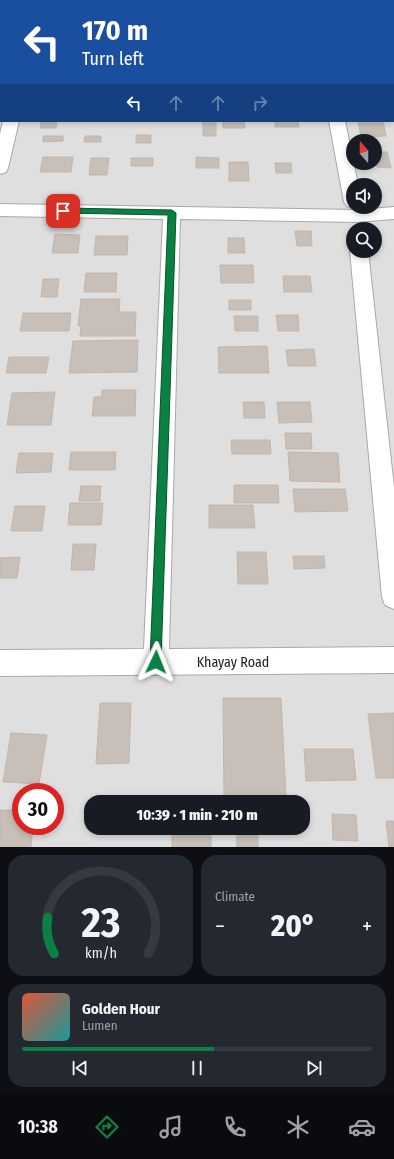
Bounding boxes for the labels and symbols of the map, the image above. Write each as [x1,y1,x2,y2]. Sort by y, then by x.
north arrow [346,134,382,170]
pin [46,194,80,228]
position arrow [135,641,177,683]
street label: Khayay Road [197,654,269,671]
speed limit sign: 30 [12,783,64,835]

